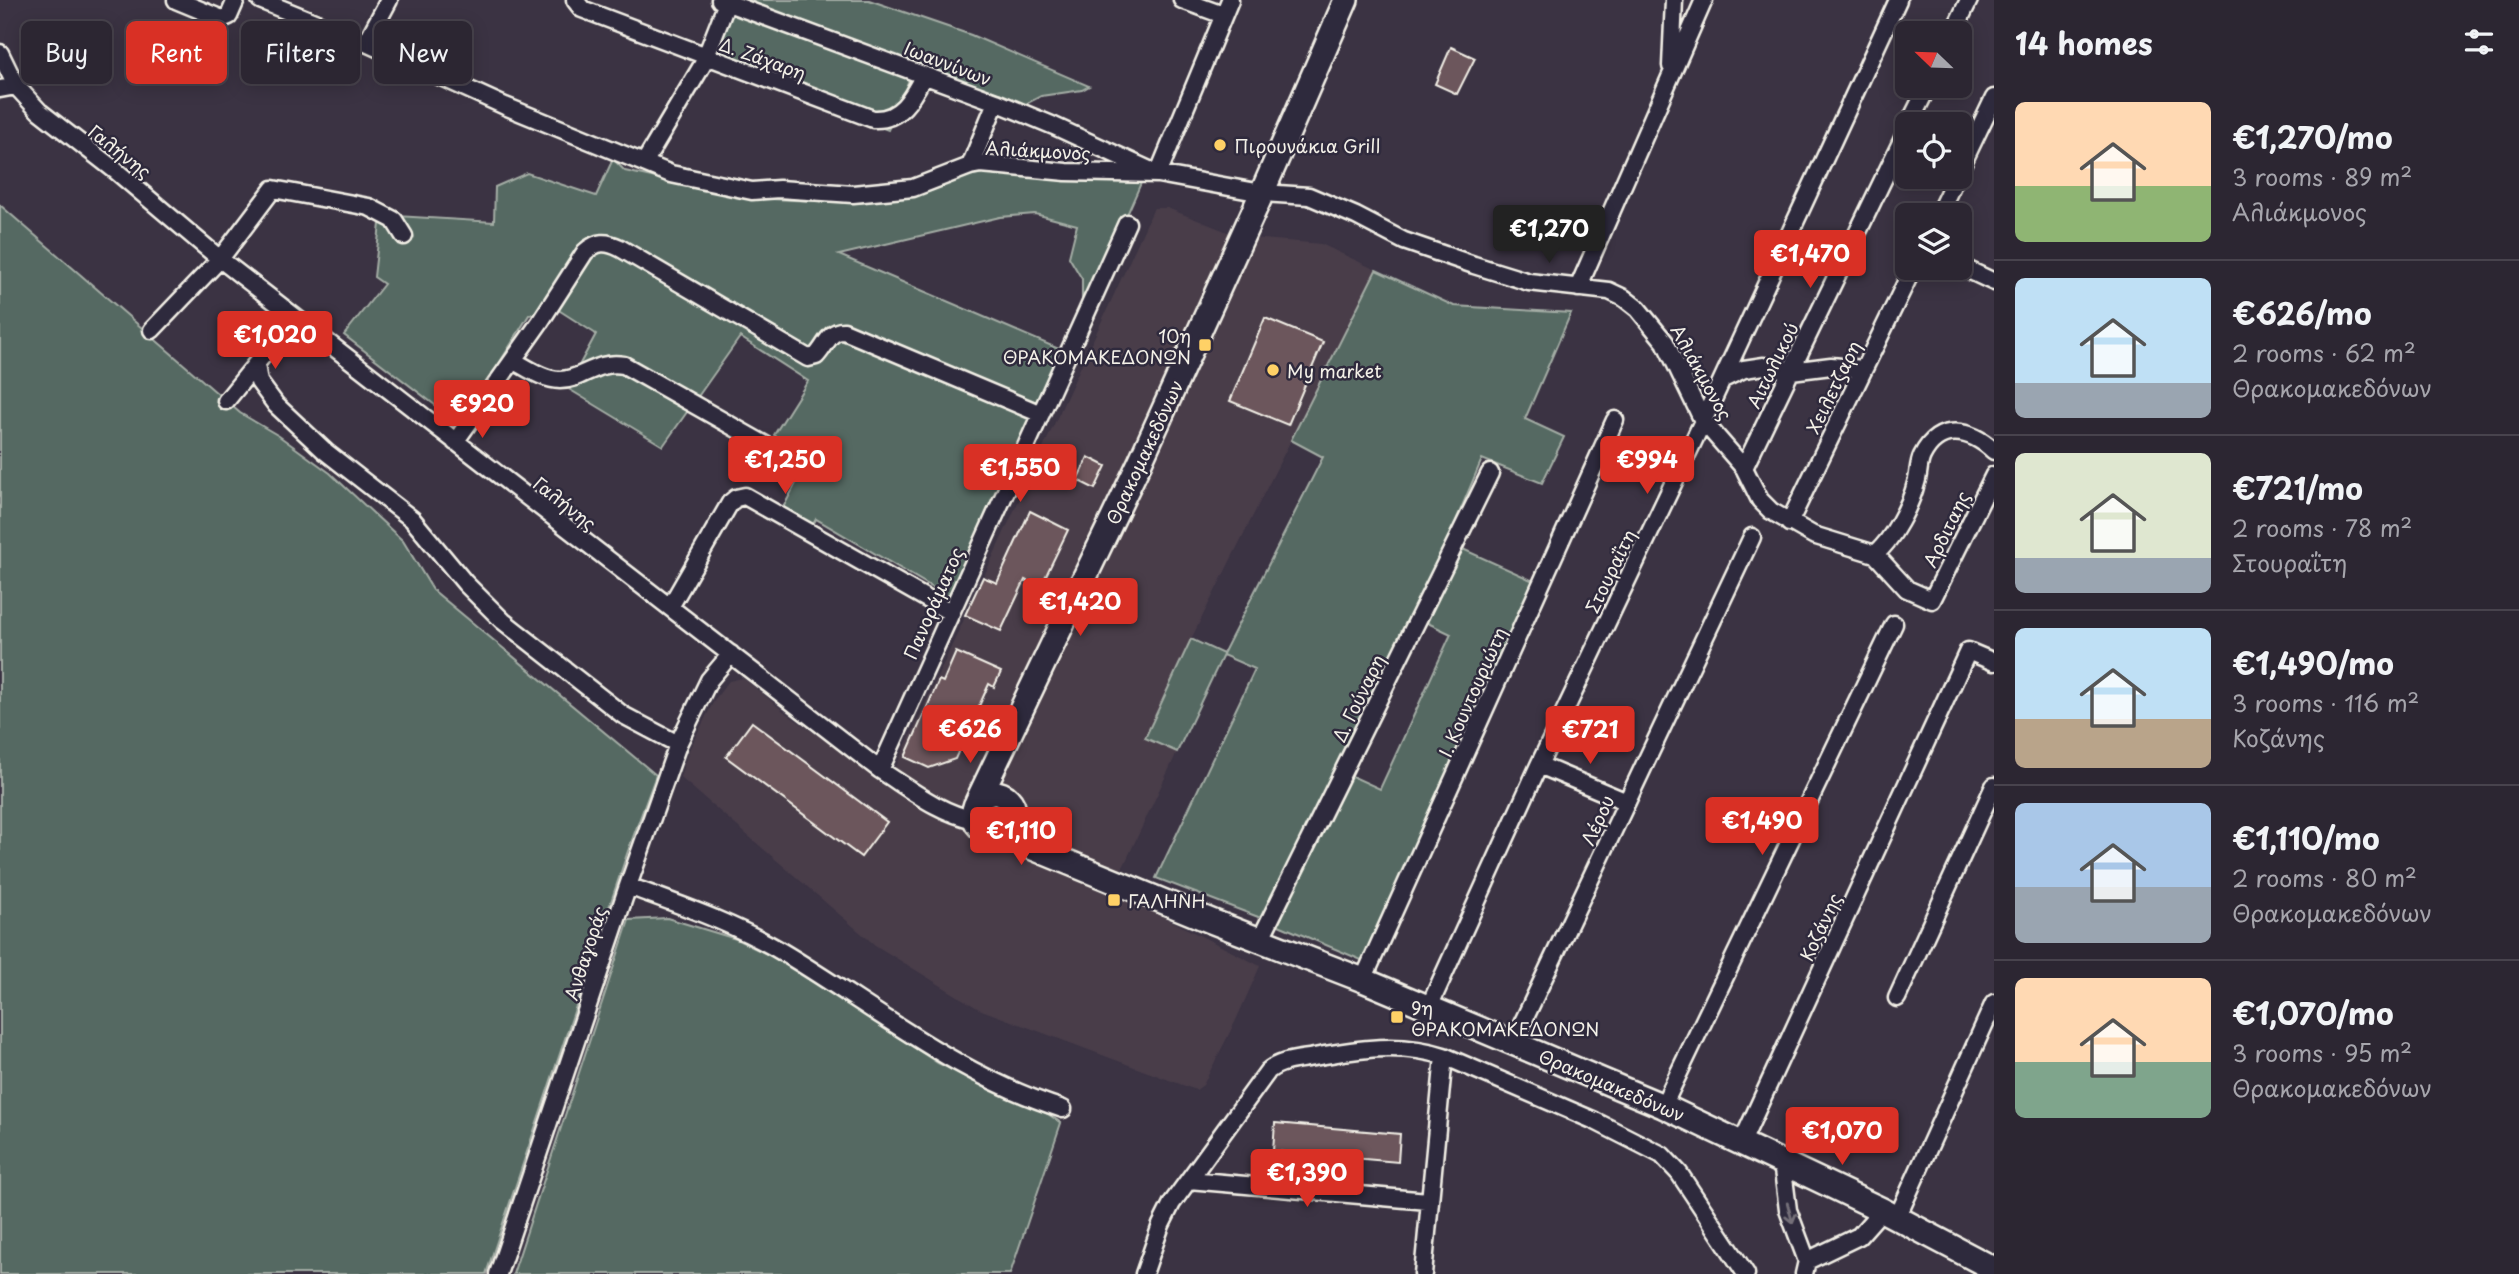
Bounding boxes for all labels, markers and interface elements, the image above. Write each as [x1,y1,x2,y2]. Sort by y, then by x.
text: 14 homes [2015,20,2153,65]
chip: Buy [21,21,112,84]
chip: Rent [126,21,227,84]
chip: Filters [241,21,360,84]
chip: New [374,21,472,84]
north arrow [1895,21,1972,98]
map controls [1895,21,1972,280]
icon: filters [2460,23,2498,61]
street label: Δ. Ζάχαρη [716,30,810,86]
street label: Ιωαννίνων [900,34,996,92]
button: locate [1895,112,1972,189]
text: €1,270/mo [2232,114,2393,159]
street label: Γαλήνης [83,118,157,184]
icon: home [2071,130,2155,214]
place label: Πιρουνάκια Grill [1234,132,1380,159]
street label: Αλιάκμονος [985,134,1091,166]
marker: Πιρουνάκια Grill [1212,137,1228,153]
text: 3 rooms · 89 m² [2232,159,2412,194]
text: Αλιάκμονος [2232,194,2367,229]
button: layers [1895,203,1972,280]
pin: €1,270 [1492,205,1606,265]
text: €1,270 [1509,210,1589,245]
pin: €1,470 [1753,230,1867,290]
text: €1,470 [1770,235,1850,270]
text: €626/mo [2232,290,2372,335]
icon: home [2071,306,2155,390]
pin: €1,020 [218,312,332,371]
text: €1,020 [233,316,317,351]
street label: Αιτωλικού [1740,317,1804,413]
street label: Αλιάκμονος [1665,319,1739,425]
place label: 10η ΘΡΑΚΟΜΑΚΕΔΟΝΩΝ [1003,322,1191,370]
text: 2 rooms · 62 m² [2232,335,2416,370]
street label: Χειλετζαρη [1799,336,1867,438]
marker: 10η ΘΡΑΚΟΜΑΚΕΔΟΝΩΝ [1197,337,1213,353]
place label: My market [1287,357,1382,384]
marker: My market [1265,362,1281,378]
text: Θρακομακεδόνων [2232,370,2432,405]
street label: Θρακομακεδόνων [1099,375,1189,529]
pin: €920 [441,380,523,440]
text: €920 [450,385,514,420]
pin: €1,250 [728,436,842,496]
pin: €994 [1606,436,1688,496]
text: €1,250 [744,441,826,476]
text: €994 [1616,441,1678,476]
pin: €1,550 [963,444,1077,504]
text: €1,550 [980,449,1060,484]
text: €721/mo [2232,465,2363,510]
street label: Γαλήνης [528,470,602,536]
icon: home [2071,481,2155,565]
street label: Αρδιταης [1916,486,1976,572]
text: 2 rooms · 78 m² [2232,510,2412,545]
street label: Στουραΐτη [1578,525,1642,617]
street label: Πανοράματος [896,543,970,663]
text: Στουραΐτη [2232,545,2347,580]
pin: €1,420 [1023,578,1137,638]
text: €1,420 [1039,583,1121,618]
street label: Ι. Κουντουριώτη [1431,623,1513,761]
text: €1,490/mo [2232,640,2394,685]
street label: Δ. Γούναρη [1325,649,1391,747]
icon: home [2071,656,2155,740]
text: 3 rooms · 116 m² [2232,685,2419,720]
pin: €626 [929,706,1011,765]
pin: €721 [1549,706,1631,766]
text: €626 [938,710,1002,745]
text: €721 [1562,711,1618,746]
text: Κοζάνης [2232,720,2325,755]
street label: Λέρου [1574,790,1620,850]
pin: €1,490 [1705,798,1819,857]
text: €1,490 [1721,802,1803,837]
pin: €1,110 [964,808,1078,867]
text: €1,110 [986,812,1056,847]
text: €1,110/mo [2232,815,2380,860]
icon: home [2071,831,2155,915]
text: 2 rooms · 80 m² [2232,860,2417,895]
place label: ΓΑΛΗΝΗ [1128,887,1206,914]
street label: Κοζάνης [1792,888,1848,966]
marker: ΓΑΛΗΝΗ [1106,892,1122,908]
text: Θρακομακεδόνων [2232,895,2432,930]
street label: Ανθαγοράς [557,903,613,1003]
text: €1,070/mo [2232,990,2394,1035]
place label: 9η ΘΡΑΚΟΜΑΚΕΔΟΝΩΝ [1411,994,1599,1042]
icon: home [2071,1006,2155,1090]
marker: 9η ΘΡΑΚΟΜΑΚΕΔΟΝΩΝ [1389,1009,1405,1025]
text: 3 rooms · 95 m² [2232,1035,2412,1070]
street label: Θρακομακεδόνων [1535,1042,1689,1128]
text: Θρακομακεδόνων [2232,1070,2432,1105]
pin: €1,070 [1785,1108,1899,1167]
text: €1,070 [1802,1112,1882,1147]
pin: €1,390 [1250,1150,1364,1209]
text: €1,390 [1267,1154,1347,1189]
one-way arrow [1784,1201,1797,1224]

